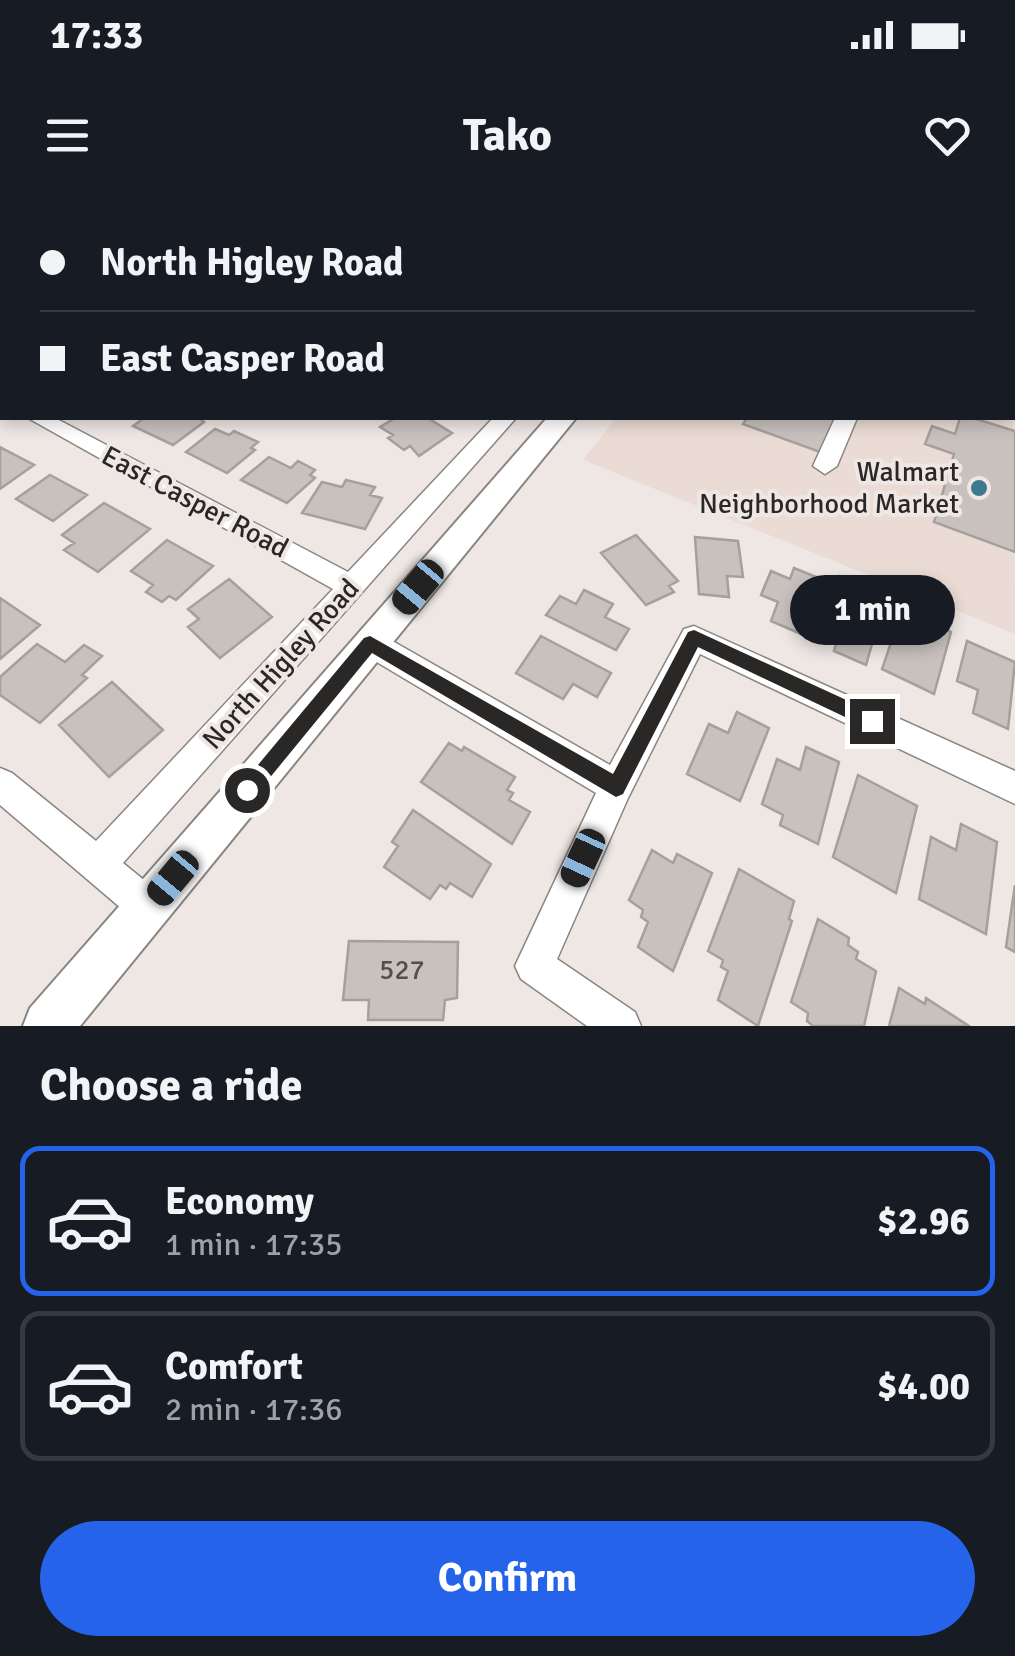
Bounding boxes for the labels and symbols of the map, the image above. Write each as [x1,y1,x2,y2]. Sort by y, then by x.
street label: East Casper Road [96,439,294,565]
place label: Walmart Neighborhood Market [699,455,959,521]
marker: Walmart Neighborhood Market [968,477,990,499]
car [387,554,449,620]
street label: North Higley Road [196,572,366,756]
callout: 1 min [790,576,954,646]
route end [850,699,895,744]
route start [225,768,270,813]
car [557,824,609,892]
car [142,845,204,911]
house number: 527 [379,953,425,987]

